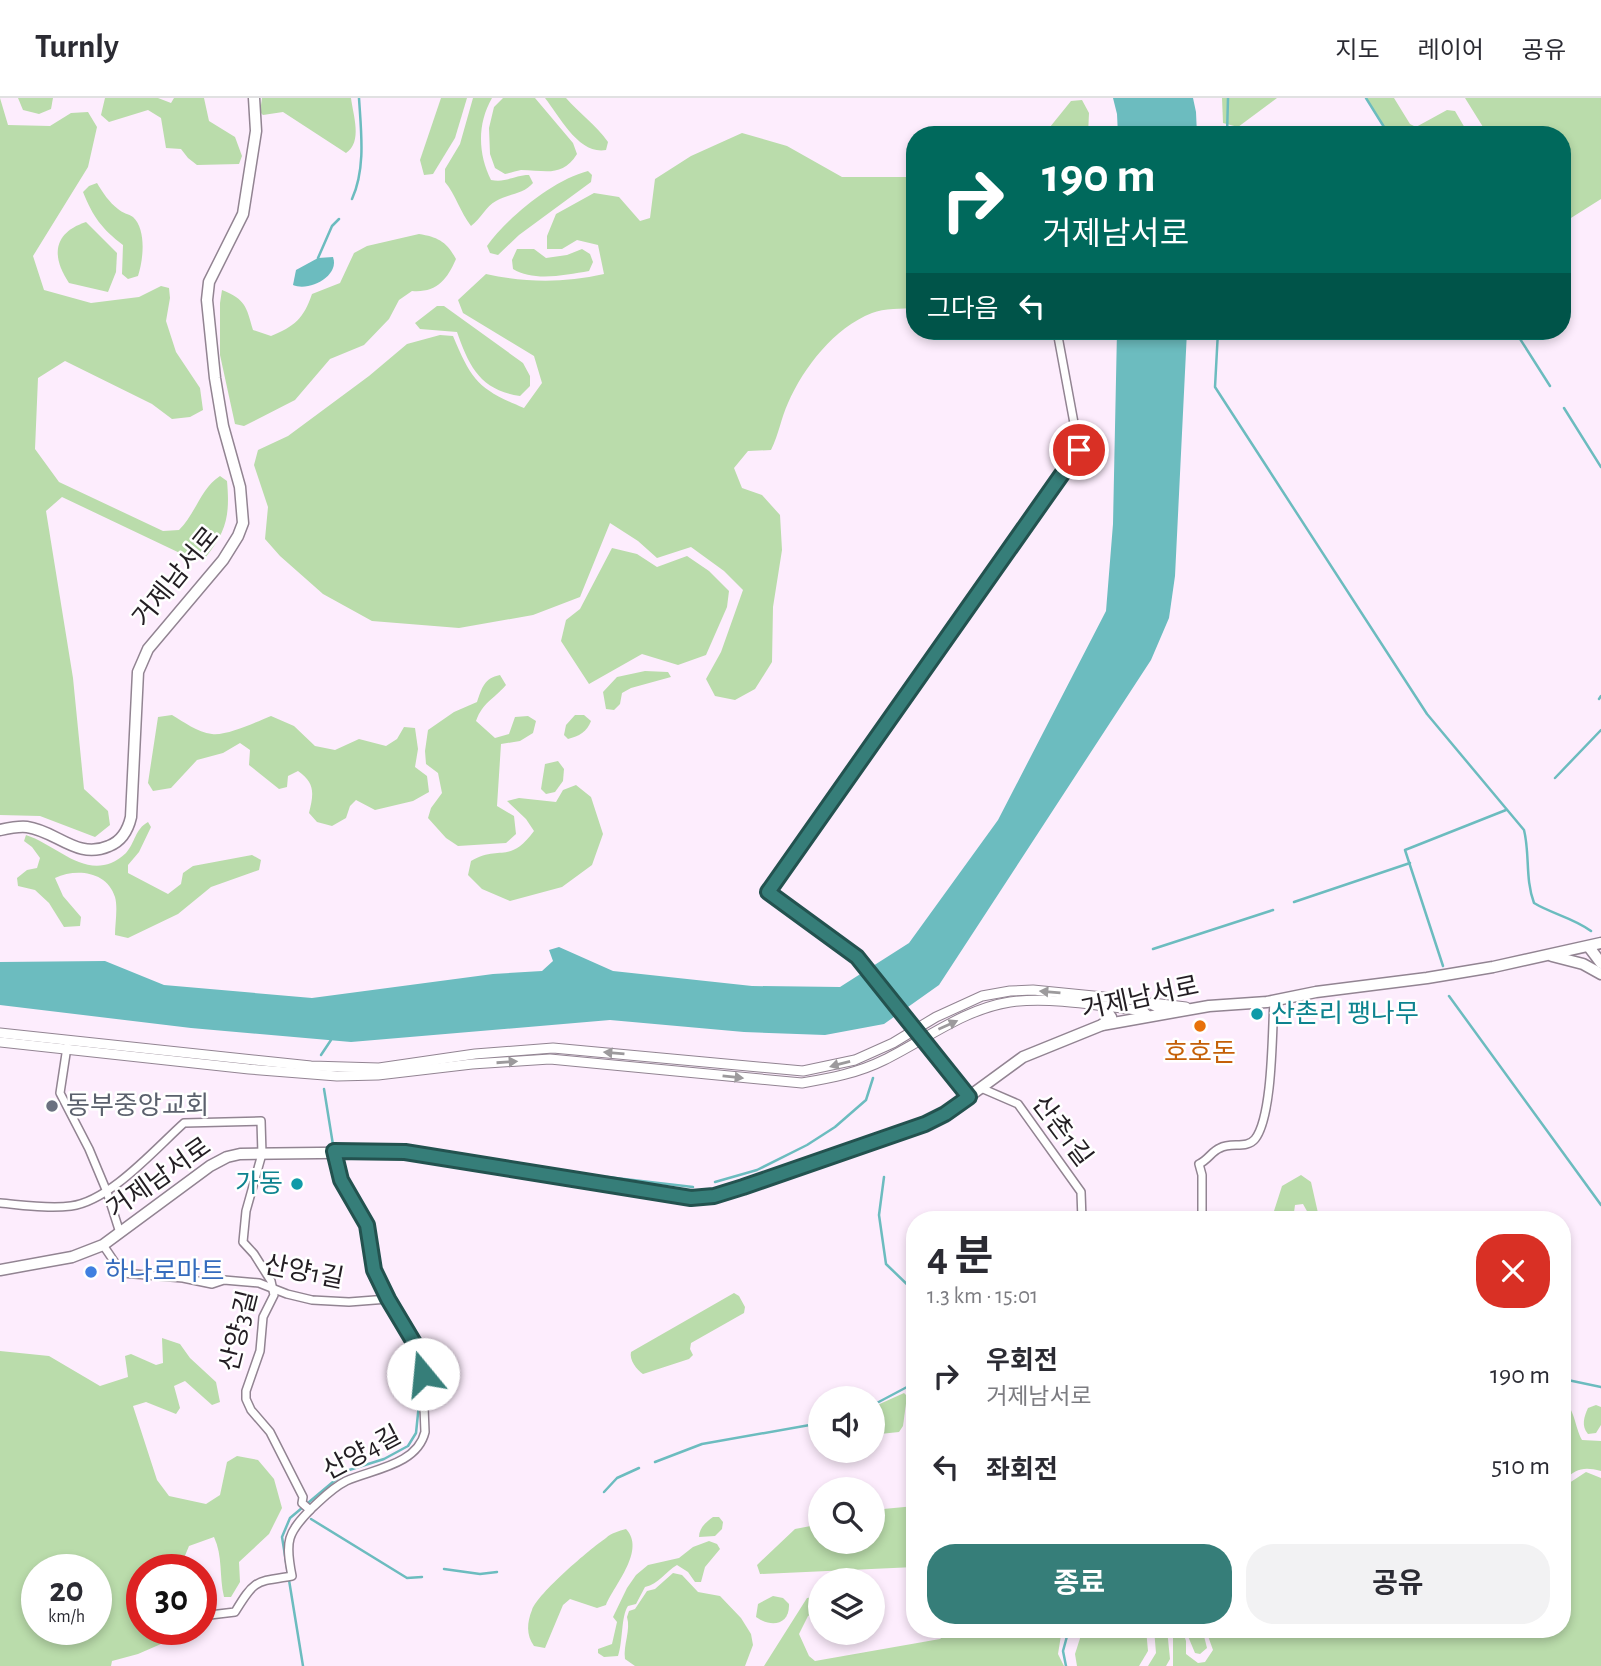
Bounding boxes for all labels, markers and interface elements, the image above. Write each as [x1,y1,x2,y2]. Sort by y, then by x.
text: Turnly [35,31,119,64]
text: 지도 [1335,39,1380,63]
text: 레이어 [1418,39,1484,63]
text: 공유 [1522,39,1566,63]
text: 190 m [1042,152,1156,201]
icon: right [927,154,1018,245]
text: 거제남서로 [1042,218,1189,250]
icon: left [1013,287,1051,325]
text: 그다음 [927,296,999,322]
pin [1049,420,1109,480]
icon: arrive [1060,431,1098,469]
street label: 거제남서로 [127,522,224,632]
street label: 거제남서로 [1079,972,1201,1023]
one-way arrow [1039,986,1061,997]
place label: 산촌리 팽나무 [1271,1000,1419,1027]
marker: 산촌리 팽나무 [1249,1006,1265,1022]
marker: 호호돈 [1192,1018,1208,1034]
one-way arrow [938,1019,958,1031]
place label: 호호돈 [1164,1039,1236,1066]
one-way arrow [603,1047,625,1058]
one-way arrow [496,1056,518,1067]
one-way arrow [828,1059,850,1070]
one-way arrow [722,1072,744,1083]
street label: 산촌1길 [1027,1090,1097,1171]
place label: 동부중앙교회 [66,1092,210,1119]
marker: 동부중앙교회 [44,1098,60,1114]
street label: 거제남서로 [102,1132,215,1223]
place label: 가동 [235,1170,283,1197]
marker: 가동 [289,1176,305,1192]
button: close [1476,1234,1550,1308]
text: 4 분 [927,1236,993,1278]
street label: 산양1길 [262,1251,346,1292]
place label: 하나로마트 [105,1258,225,1285]
marker: 하나로마트 [83,1264,99,1280]
text: 1.3 km · 15:01 [927,1285,1038,1308]
street label: 산양3길 [215,1288,262,1374]
position arrow [386,1337,460,1411]
text: 우회전 [986,1348,1058,1374]
icon: right [927,1357,965,1395]
text: 190 m [1490,1362,1550,1388]
map controls [808,1386,885,1645]
button: sound [808,1386,885,1463]
text: 거제남서로 [986,1386,1092,1409]
street label: 산양4길 [318,1421,405,1484]
icon: left [927,1448,965,1486]
text: 510 m [1491,1453,1550,1479]
text: 좌회전 [986,1457,1058,1483]
button: search [808,1477,885,1554]
button: 종료 [927,1544,1232,1624]
button: 공유 [1246,1544,1550,1624]
speed limit sign: 30 [126,1554,217,1645]
button: layers [808,1568,885,1645]
text: 20 [49,1573,84,1608]
text: km/h [48,1608,85,1626]

